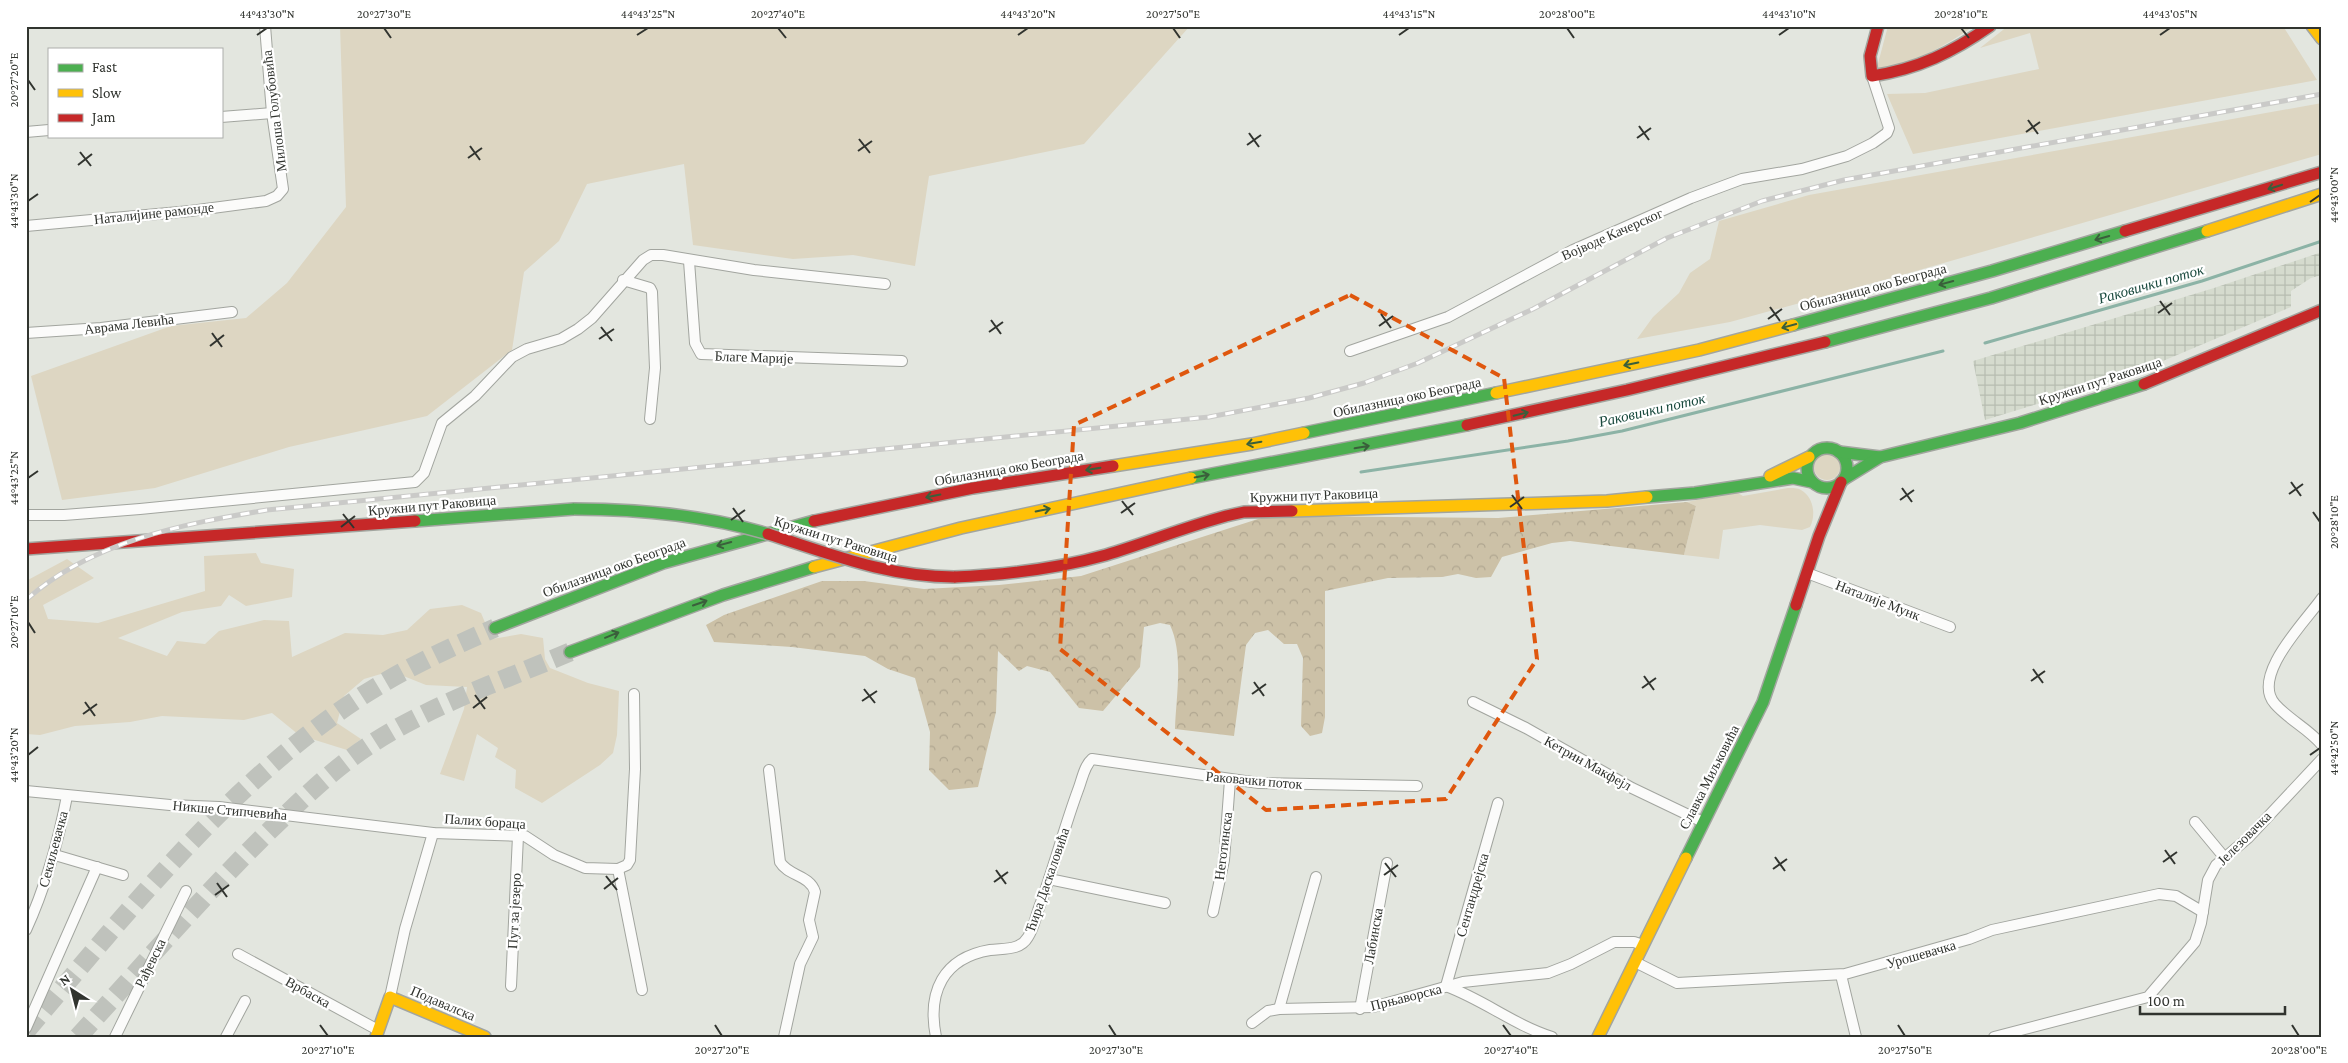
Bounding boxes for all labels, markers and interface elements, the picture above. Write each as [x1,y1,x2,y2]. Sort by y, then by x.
text: 44°43'30"N [239,7,295,21]
text: 20°27'30"E [357,7,412,21]
text: 44°43'25"N [621,7,675,21]
text: 20°27'40"E [751,7,806,21]
text: 44°43'20"N [1000,7,1056,21]
text: 20°27'50"E [1146,7,1200,21]
text: 44°43'15"N [1383,7,1436,21]
text: 20°28'00"E [1539,7,1596,21]
text: 44°43'10"N [1762,7,1816,21]
text: 20°28'10"E [1934,7,1988,21]
text: 44°43'05"N [2142,7,2198,21]
legend [48,48,222,138]
street label: Милоша Голубовића [259,48,289,173]
text: 20°27'20"E [7,52,21,107]
text: Fast [92,59,118,75]
text: Slow [92,85,122,101]
text: Jam [90,109,115,126]
text: 44°43'00"N [2327,167,2341,223]
text: 44°43'30"N [7,173,21,229]
one-way arrow [2268,182,2284,192]
street label: Наталијине рамонде [93,199,215,227]
street label: Војводе Качерског [1559,204,1665,264]
one-way arrow [2094,234,2110,244]
street label: Обилазница око Београда [1798,260,1949,314]
water label: Раковички поток [2095,261,2206,307]
one-way arrow [1938,279,1954,288]
street label: Аврама Левића [83,310,176,337]
one-way arrow [1781,321,1797,331]
street label: Благе Марије [714,348,794,366]
street label: Кружни пут Раковица [2036,353,2164,408]
one-way arrow [1624,360,1640,370]
street label: Обилазница око Београда [1331,373,1483,421]
water label: Раковички поток [1596,390,1708,430]
one-way arrow [1512,409,1528,418]
one-way arrow [1246,439,1262,449]
one-way arrow [1353,441,1369,451]
street label: Обилазница око Београда [933,447,1086,489]
text: 44°43'25"N [7,451,21,505]
one-way arrow [1086,464,1102,474]
one-way arrow [1193,471,1209,480]
street label: Кружни пут Раковица [1250,485,1379,505]
street label: Кружни пут Раковица [367,491,497,519]
one-way arrow [926,492,942,502]
text: 20°28'10"E [2327,495,2341,549]
one-way arrow [1034,505,1050,514]
street label: Кружни пут Раковица [772,513,900,566]
street label: Обилазница око Београда [540,533,688,600]
one-way arrow [716,540,732,550]
street label: Наталије Мунк [1833,577,1923,624]
text: 20°27'10"E [7,595,21,648]
one-way arrow [692,597,708,607]
one-way arrow [604,630,619,639]
text: 44°42'50"N [2327,720,2341,776]
street label: Славка Миљковића [1676,721,1743,832]
text: 44°43'20"N [7,727,21,783]
street label: Кетрин Макфејл [1542,732,1634,794]
street label: Раковачки поток [1205,768,1303,792]
street label: Никше Стипчевића [172,797,289,823]
street label: Јелезовачка [2214,807,2275,868]
street label: Секиљевачка [35,808,71,889]
street label: Палих бораца [444,810,527,832]
street label: Неготинска [1211,810,1235,881]
street label: Ћира Даскаловића [1022,825,1073,935]
street label: Сентандрејска [1452,850,1492,939]
street label: Пут за језеро [504,873,524,949]
street label: Лабинска [1360,906,1386,965]
street label: Рађевска [131,935,169,990]
street label: Урошевачка [1884,936,1958,972]
north arrow [48,966,98,1016]
text: N [56,970,73,989]
street label: Врбаска [283,973,334,1011]
street label: Прњаворска [1369,980,1444,1014]
street label: Подавалска [408,982,479,1024]
scale bar [2140,983,2286,1015]
text: 100 m [2148,993,2185,1009]
text: 20°27'10"E [302,1043,355,1057]
text: 20°27'20"E [695,1043,750,1057]
text: 20°27'30"E [1089,1043,1144,1057]
text: 20°27'40"E [1484,1043,1539,1057]
text: 20°27'50"E [1878,1043,1932,1057]
text: 20°28'00"E [2271,1043,2328,1057]

